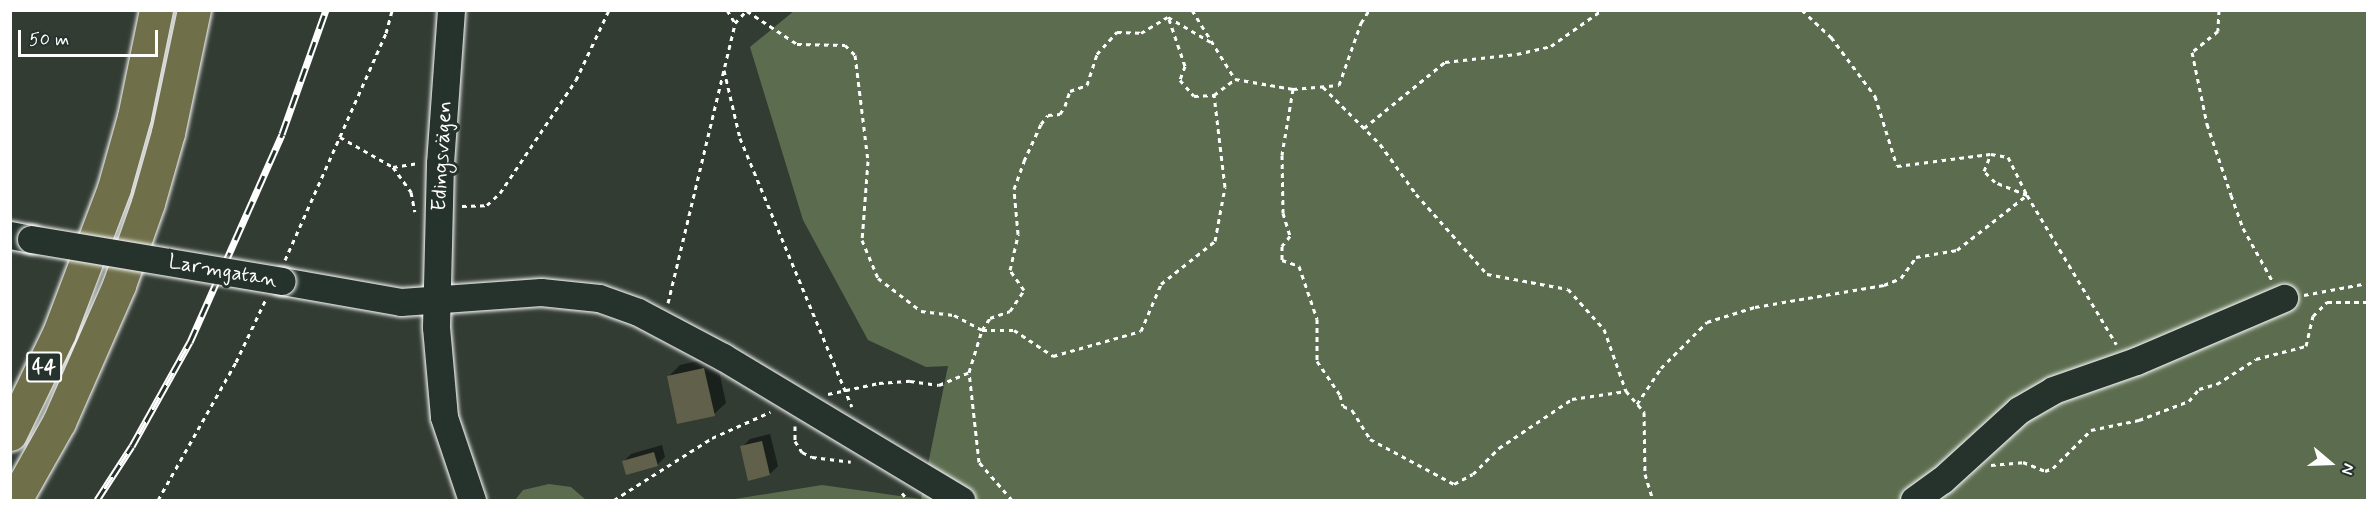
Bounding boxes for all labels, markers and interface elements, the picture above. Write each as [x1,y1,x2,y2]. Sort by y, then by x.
scale bar [21,18,160,56]
text: 50 m [29,28,69,52]
street label: Edingsvägen [427,100,457,212]
street label: Larmgatan [167,249,279,293]
road number: 44 [26,350,62,384]
north arrow [2300,433,2360,493]
text: N [2336,461,2359,477]

